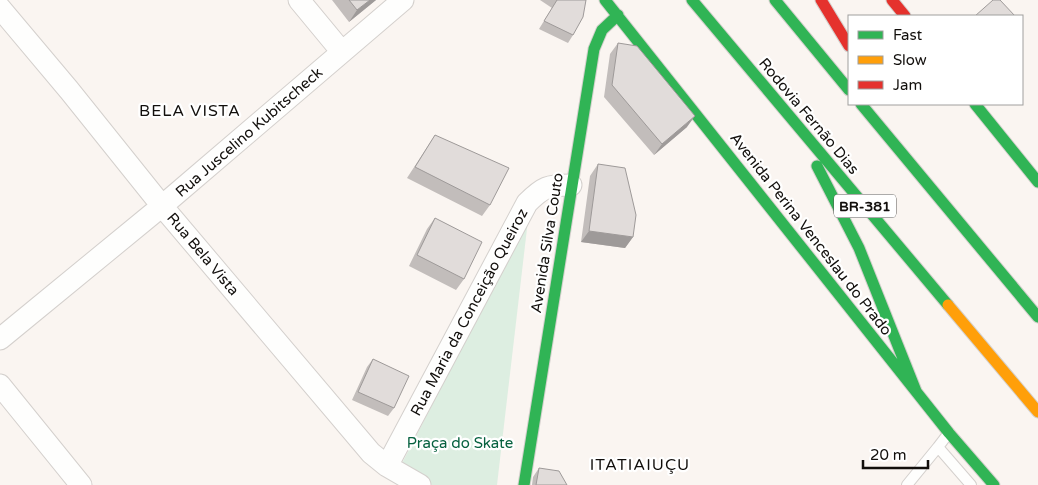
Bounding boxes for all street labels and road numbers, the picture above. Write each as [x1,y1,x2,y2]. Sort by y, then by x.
street label: Rodovia Fernão Dias [755,54,863,178]
street label: Rua Juscelino Kubitscheck [172,63,326,201]
street label: Avenida Perina Venceslau do Prado [726,129,896,339]
street label: Avenida Silva Couto [527,172,567,314]
road number: BR-381 [834,195,896,218]
street label: Rua Maria da Conceição Queiroz [407,205,531,419]
street label: Rua Bela Vista [163,209,243,299]

